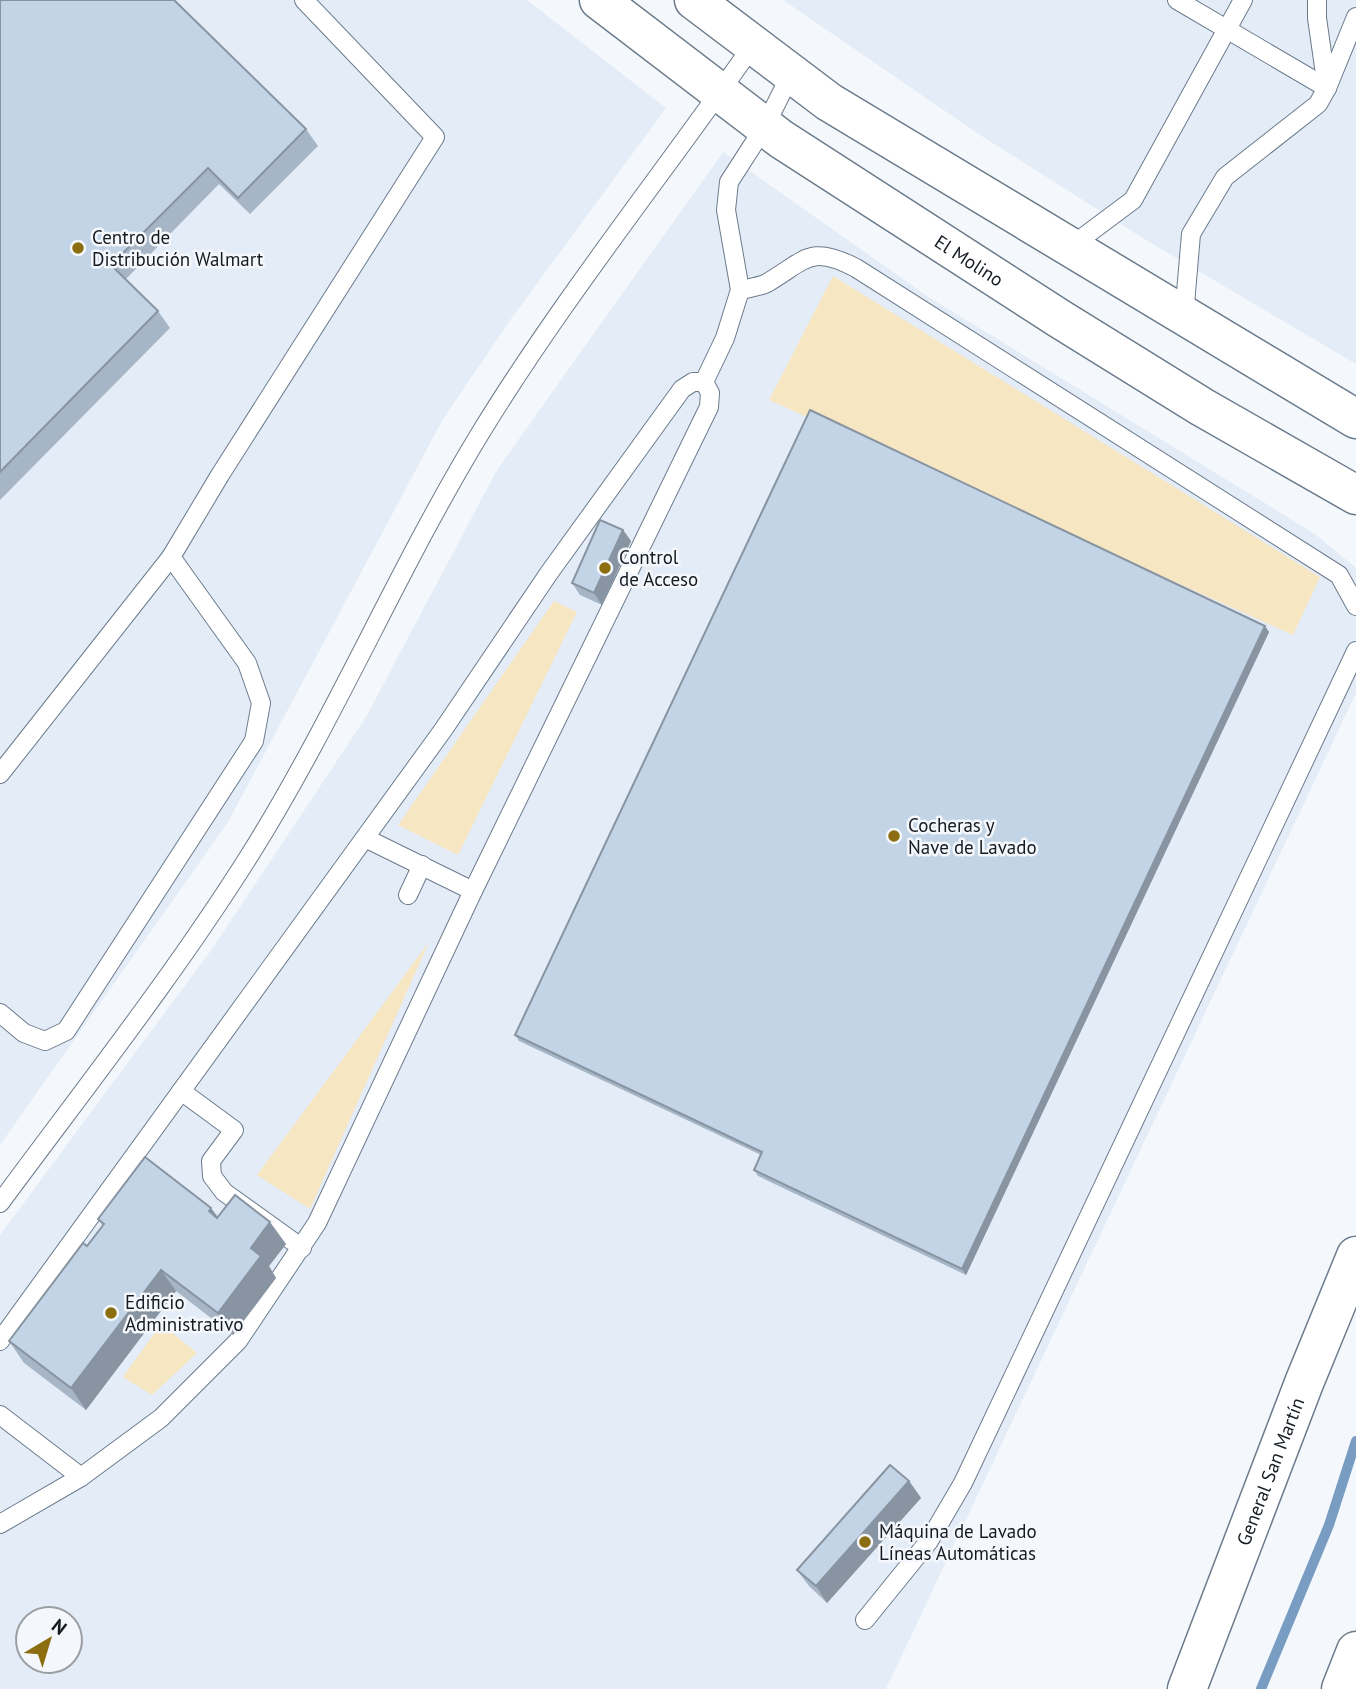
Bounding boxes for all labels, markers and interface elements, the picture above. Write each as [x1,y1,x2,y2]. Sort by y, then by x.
place label: Centro de Distribución Walmart [92,225,264,271]
street label: El Molino [930,229,1008,291]
marker: Centro de Distribución Walmart [70,240,86,256]
place label: Control de Acceso [619,545,698,591]
marker: Control de Acceso [597,560,613,576]
place label: Cocheras y Nave de Lavado [908,813,1037,859]
marker: Cocheras y Nave de Lavado [886,828,902,844]
place label: Edificio Administrativo [125,1290,243,1336]
marker: Edificio Administrativo [103,1305,119,1321]
street label: General San Martín [1231,1394,1309,1549]
place label: Máquina de Lavado Líneas Automáticas [879,1519,1037,1565]
marker: Máquina de Lavado Líneas Automáticas [857,1534,873,1550]
north arrow [14,1605,84,1675]
text: N [47,1613,72,1640]

